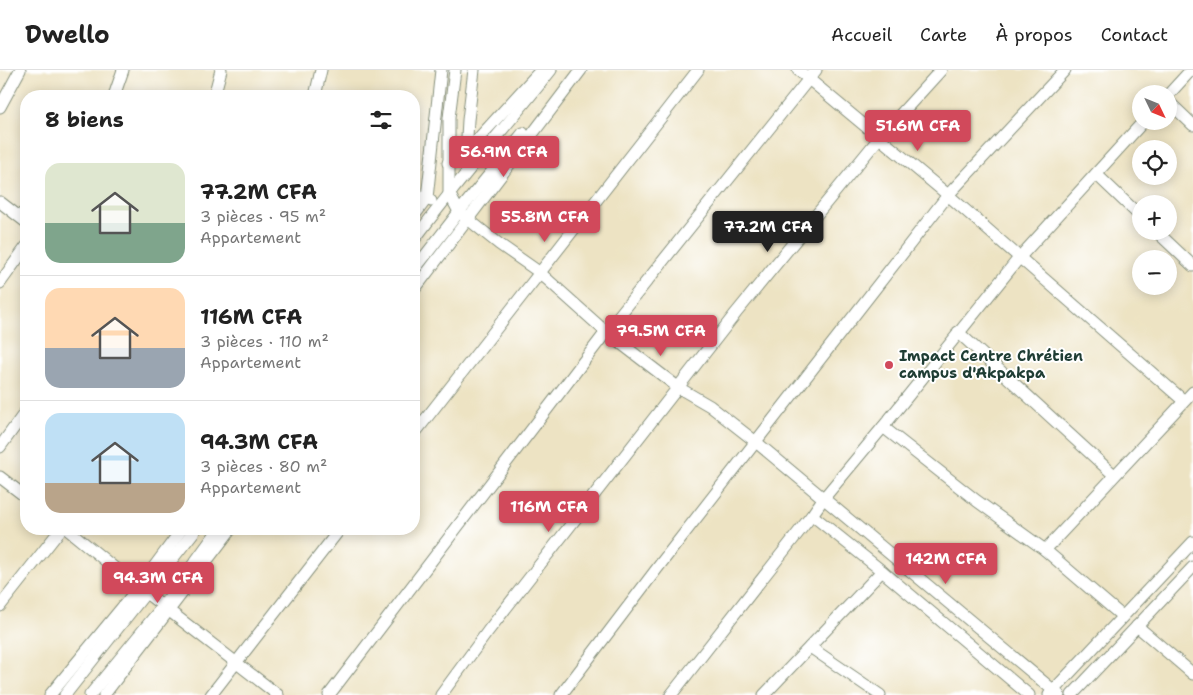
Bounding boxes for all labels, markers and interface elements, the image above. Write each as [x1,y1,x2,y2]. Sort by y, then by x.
text: Dwello [25,19,110,51]
text: Accueil [831,23,892,47]
text: Carte [920,23,967,47]
text: À propos [995,23,1073,47]
text: Contact [1101,23,1168,47]
north arrow [1132,85,1178,130]
map controls [1132,85,1177,295]
text: 8 biens [45,106,124,134]
icon: filters [367,106,395,134]
pin: 51.6M CFA [861,109,975,152]
text: 51.6M CFA [876,115,960,136]
pin: 56.9M CFA [447,136,561,178]
button: locate [1132,140,1177,185]
text: 56.9M CFA [460,141,548,162]
text: 77.2M CFA [200,178,317,206]
icon: home [85,183,145,243]
button: + [1132,195,1177,240]
pin: 55.8M CFA [488,200,602,243]
text: 3 pièces · 95 m² [200,206,326,227]
text: 55.8M CFA [501,206,589,227]
pin: 77.2M CFA [711,210,825,253]
text: 77.2M CFA [723,216,813,237]
text: Appartement [200,227,301,248]
button: − [1132,250,1177,295]
text: 116M CFA [200,303,302,331]
icon: home [85,308,145,368]
pin: 79.5M CFA [604,314,718,357]
text: 79.5M CFA [616,320,706,341]
text: 3 pièces · 110 m² [200,331,329,352]
place label: Impact Centre Chrétien campus d'Akpakpa [899,346,1083,383]
text: Appartement [200,352,301,373]
marker: Impact Centre Chrétien campus d'Akpakpa [883,359,895,371]
text: 94.3M CFA [200,428,318,456]
icon: home [85,433,145,493]
text: 3 pièces · 80 m² [200,456,327,477]
text: Appartement [200,477,301,498]
pin: 116M CFA [497,490,601,533]
text: 116M CFA [510,496,588,517]
pin: 142M CFA [894,542,998,585]
text: 142M CFA [905,548,987,569]
pin: 94.3M CFA [101,562,215,604]
text: 94.3M CFA [113,567,203,588]

